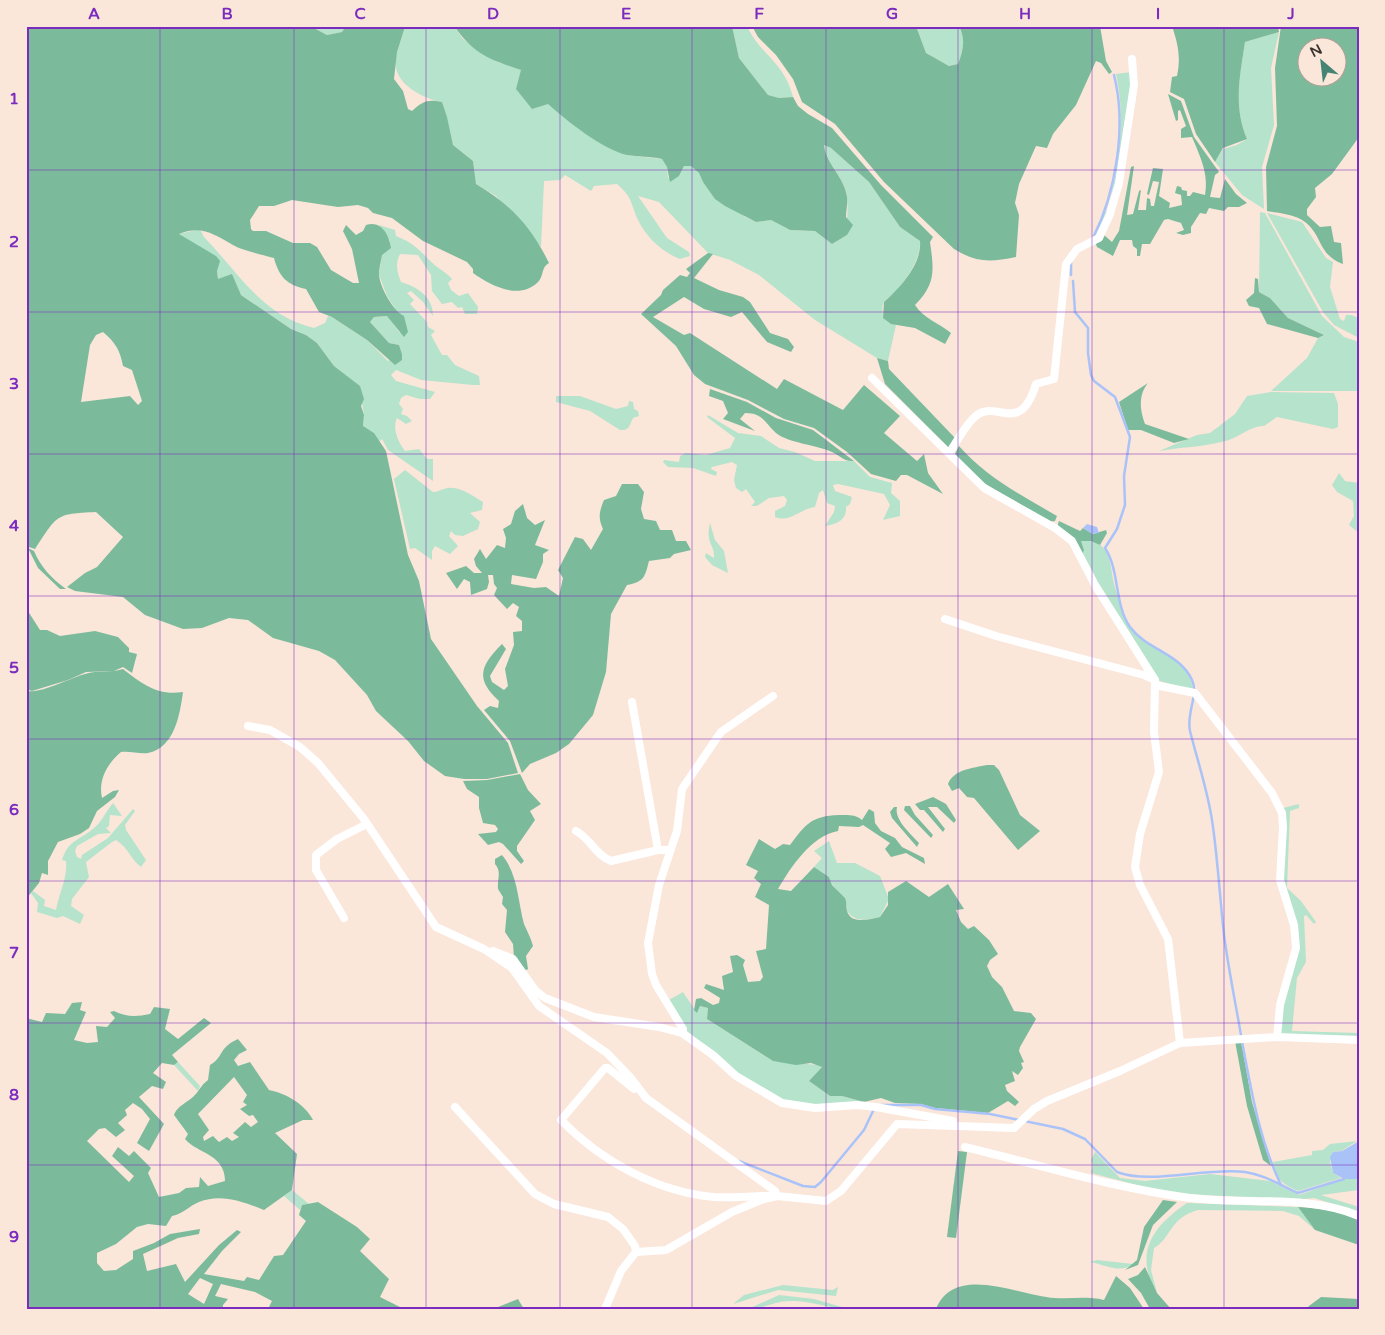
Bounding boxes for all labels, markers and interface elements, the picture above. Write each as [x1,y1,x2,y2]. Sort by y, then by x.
text: A [88,4,100,24]
text: B [221,4,233,24]
text: C [354,4,366,24]
text: D [487,4,499,24]
text: E [621,4,631,24]
text: F [754,4,764,24]
text: G [886,4,898,24]
text: H [1019,4,1031,24]
text: I [1156,4,1160,24]
text: J [1286,4,1295,24]
north arrow [1298,38,1348,88]
text: N [1307,41,1325,61]
text: 1 [9,89,19,109]
text: 2 [9,232,19,252]
text: 3 [9,374,19,394]
text: 4 [9,516,19,536]
text: 5 [9,658,19,678]
text: 6 [9,800,19,820]
text: 7 [9,943,19,963]
text: 8 [9,1085,19,1105]
text: 9 [9,1227,19,1247]

